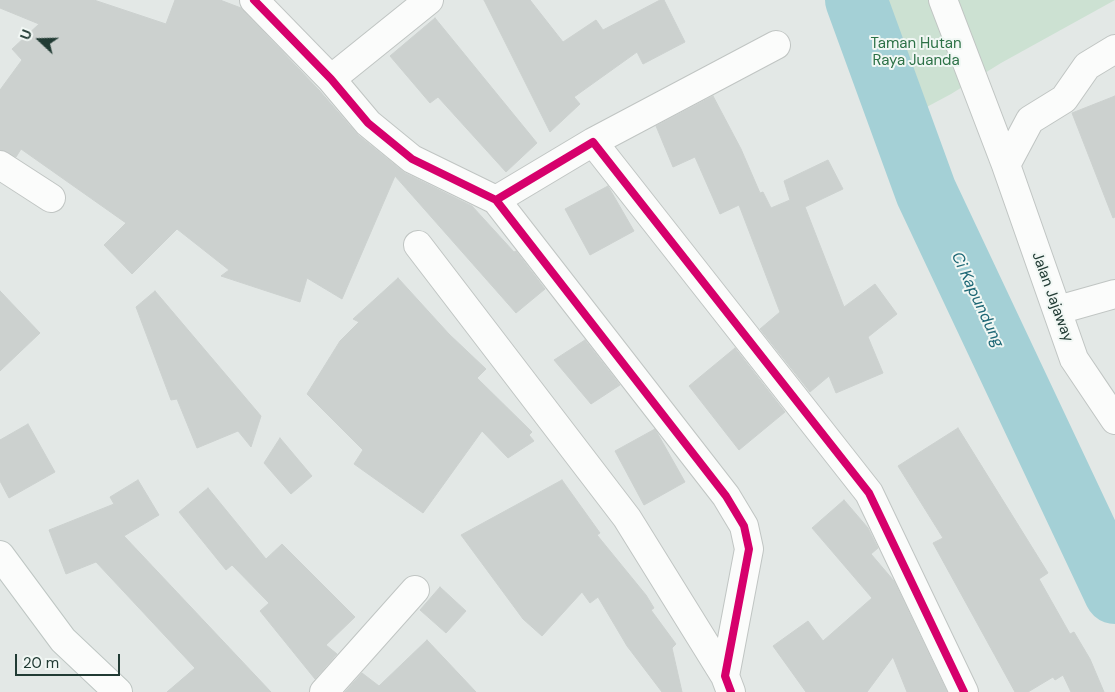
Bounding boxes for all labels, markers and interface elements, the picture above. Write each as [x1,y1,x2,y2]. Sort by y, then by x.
north arrow [15,15,65,65]
text: U [16,27,36,42]
park label: Taman Hutan Raya Juanda [870,35,962,70]
water label: Ci Kapundung [946,249,1008,351]
street label: Jalan Jajaway [1027,249,1077,345]
scale bar [18,644,122,676]
text: 20 m [23,653,59,673]

